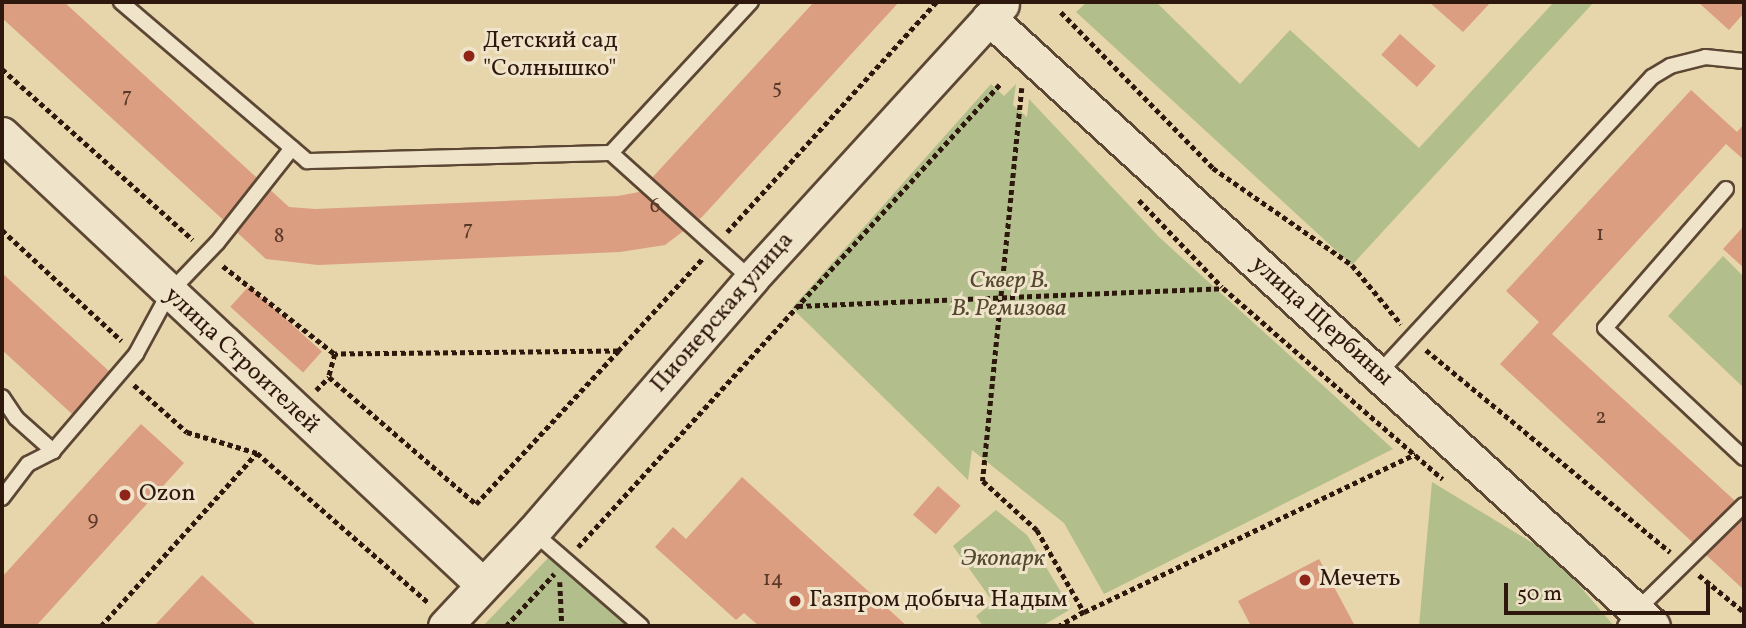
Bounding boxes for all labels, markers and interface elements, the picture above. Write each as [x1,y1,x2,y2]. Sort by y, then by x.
place label: Детский сад "Солнышко" [483,28,617,84]
marker: Детский сад "Солнышко" [461,48,477,64]
house number: 5 [772,75,782,101]
house number: 7 [122,84,132,110]
house number: 6 [650,194,660,220]
house number: 7 [463,217,473,243]
house number: 1 [1596,222,1604,248]
house number: 8 [274,224,284,250]
street label: Пионерская улица [645,226,801,400]
street label: улица Щербины [1244,251,1398,393]
park label: Сквер В. В. Ремизова [951,268,1067,324]
street label: улица Строителей [157,282,325,440]
house number: 2 [1595,405,1607,431]
place label: Ozon [139,481,196,509]
marker: Ozon [117,487,133,503]
house number: 9 [88,507,98,533]
park label: Экопарк [961,546,1045,574]
place label: Мечеть [1319,566,1401,594]
house number: 14 [763,567,783,593]
scale bar [1508,568,1714,612]
marker: Мечеть [1297,572,1313,588]
text: 50 m [1517,580,1562,609]
place label: Газпром добыча Надым [809,587,1067,615]
marker: Газпром добыча Надым [787,593,803,609]

